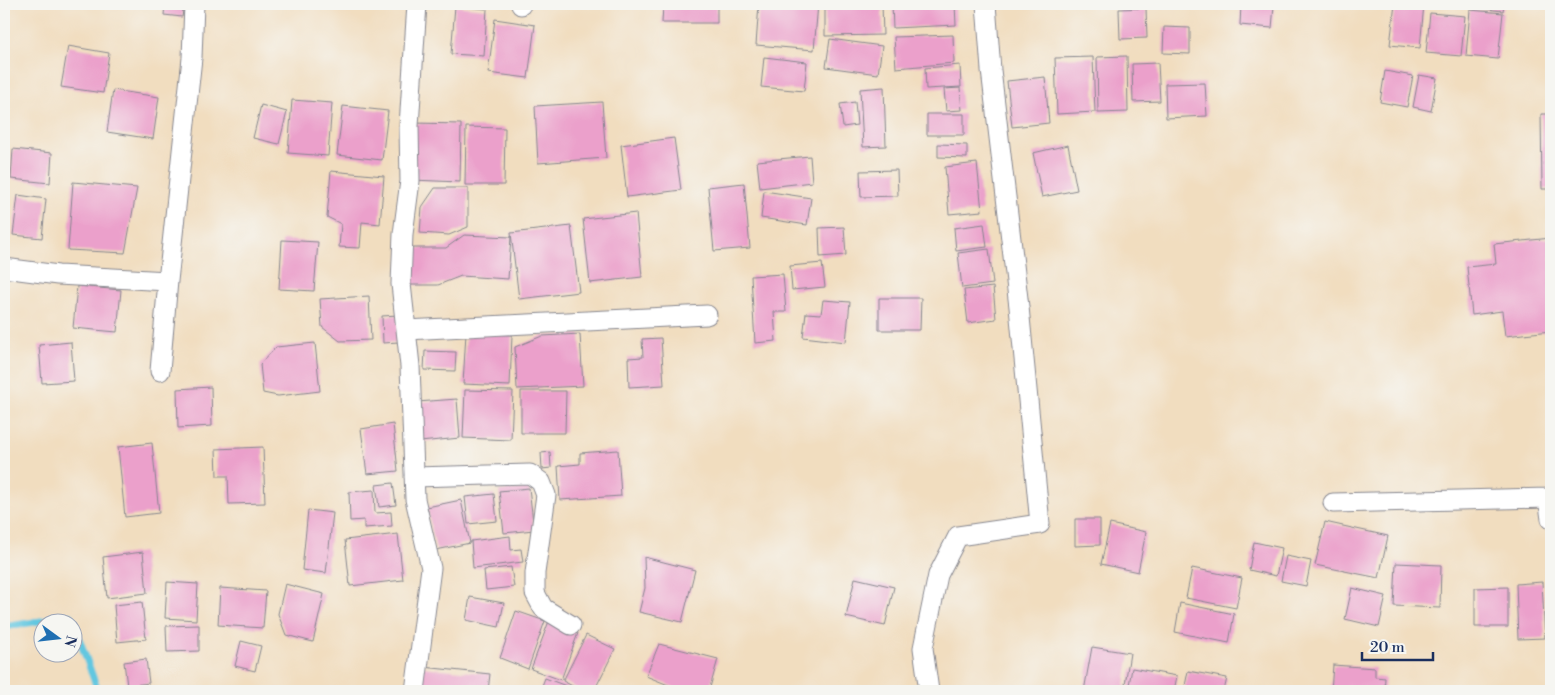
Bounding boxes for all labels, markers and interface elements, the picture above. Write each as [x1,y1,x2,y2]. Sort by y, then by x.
north arrow [32,612,82,662]
scale bar [1362,630,1434,662]
text: N [59,633,80,649]
text: 20 m [1370,638,1405,657]

